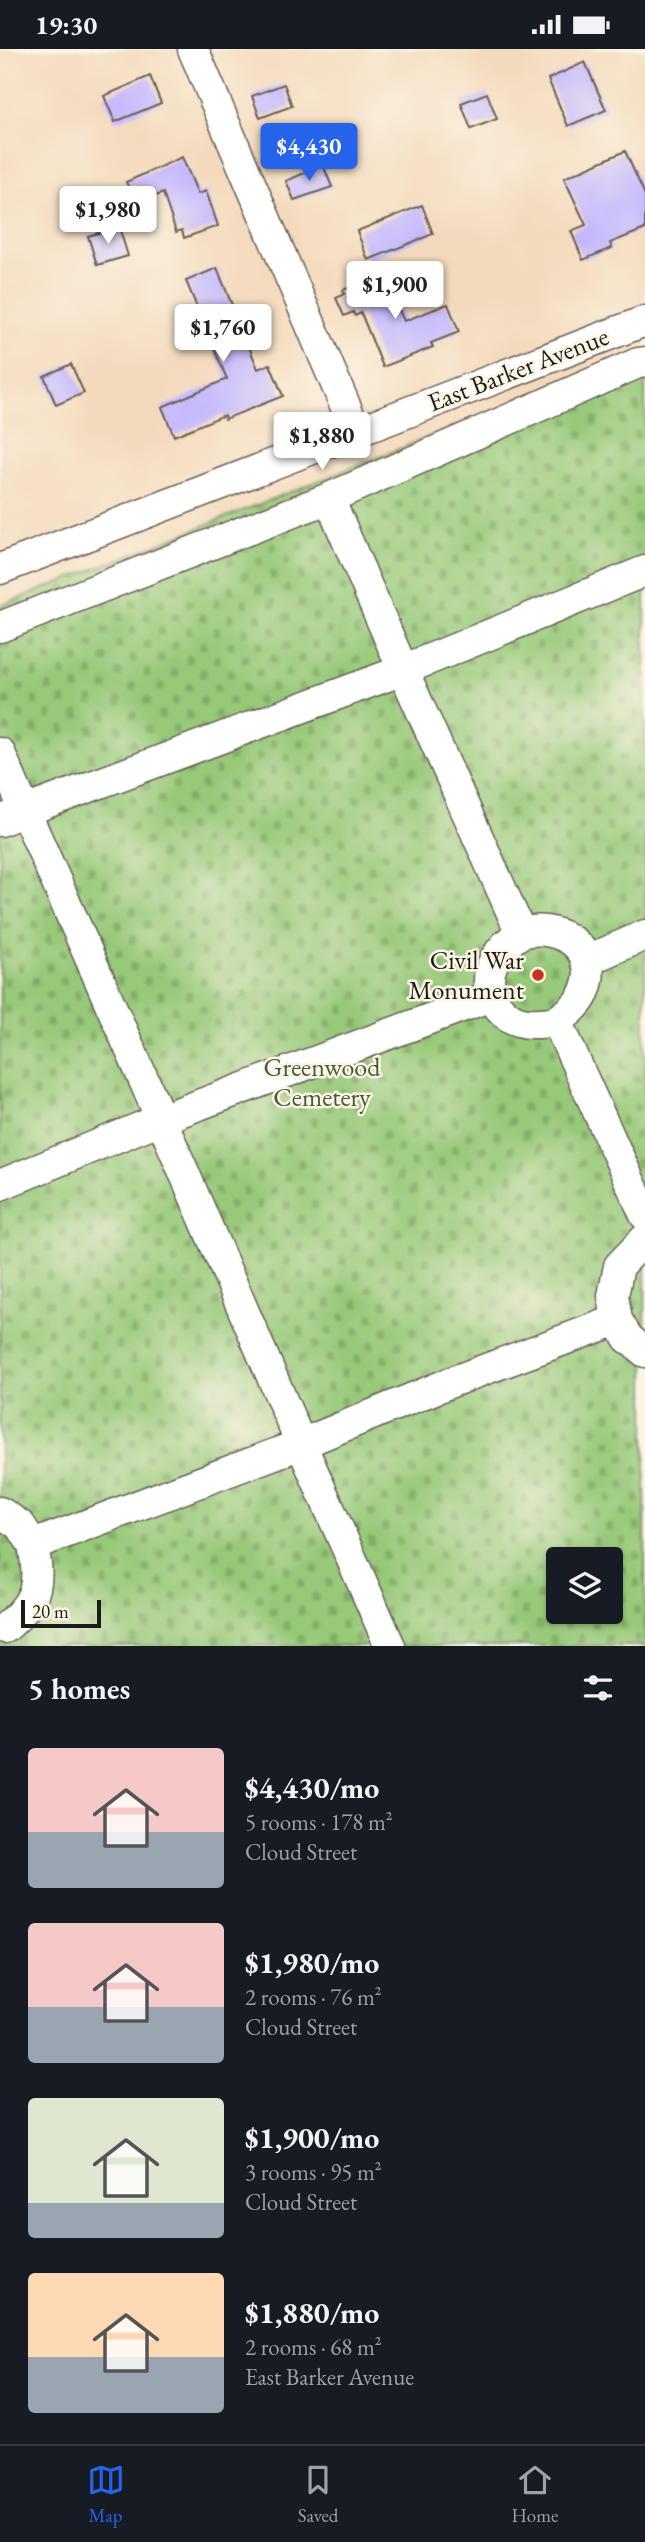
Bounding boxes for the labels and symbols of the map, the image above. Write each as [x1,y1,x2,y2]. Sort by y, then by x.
pin: $4,430 [252,123,366,183]
pin: $1,980 [51,187,165,246]
pin: $1,900 [338,261,452,321]
pin: $1,760 [166,305,280,364]
street label: East Barker Avenue [423,319,613,419]
pin: $1,880 [265,413,379,472]
place label: Civil War Monument [409,943,524,1007]
marker: Civil War Monument [530,967,546,983]
park label: Greenwood Cemetery [264,1050,381,1114]
scale bar [21,1597,102,1629]

